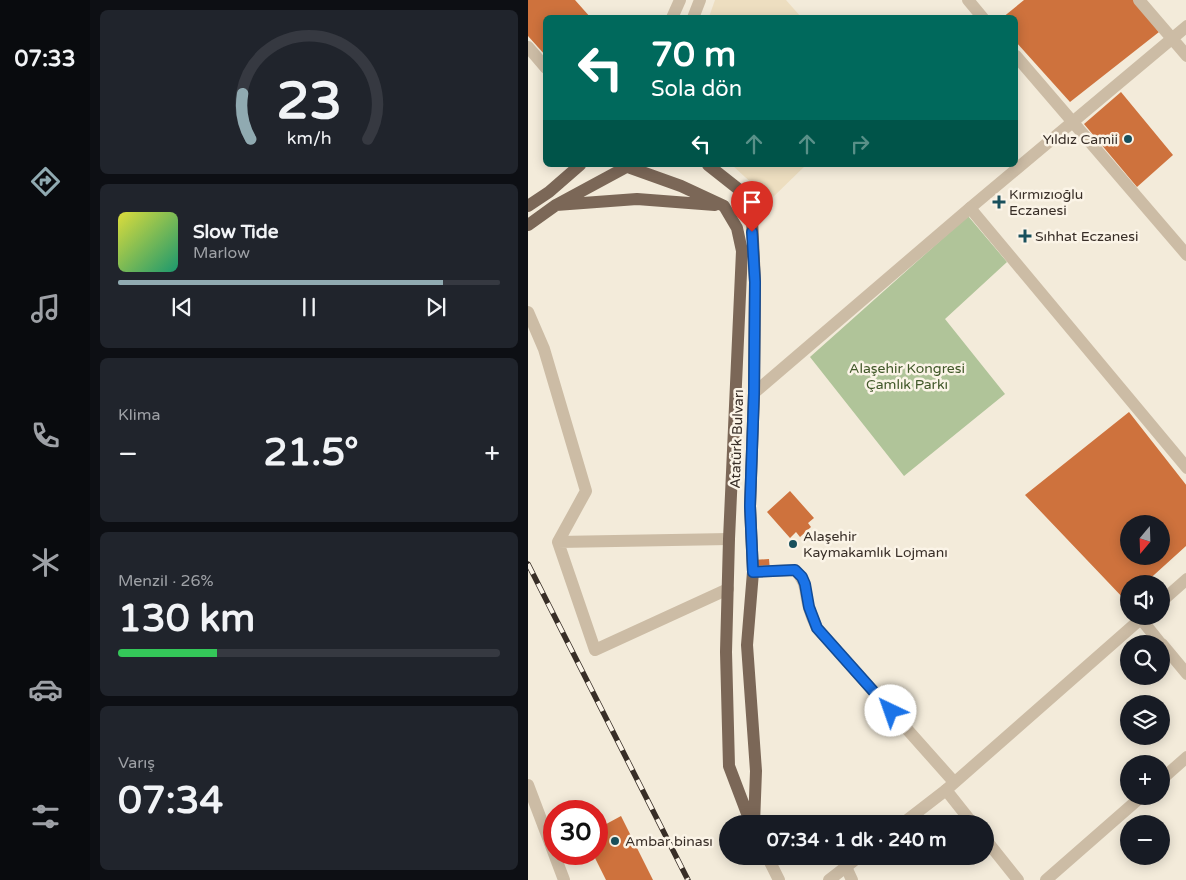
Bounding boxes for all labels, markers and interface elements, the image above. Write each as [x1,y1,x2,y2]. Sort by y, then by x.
text: 70 m [651,34,736,76]
icon: left [568,35,633,100]
text: 07:33 [15,46,75,72]
text: 23 [276,70,342,133]
text: Sola dön [651,76,742,102]
text: km/h [287,128,331,149]
icon: left [687,130,715,158]
icon: ahead [740,130,768,158]
icon: ahead [793,130,821,158]
icon: right [846,130,874,158]
place label: Yıldız Camii [1043,131,1118,148]
marker: Yıldız Camii [1122,133,1134,145]
icon: directions [28,164,63,199]
pin [731,181,773,232]
place label: Kırmızıoğlu Eczanesi [1009,186,1083,219]
icon: arrive [738,188,766,216]
marker: Kırmızıoğlu Eczanesi [993,196,1005,208]
text: Slow Tide [193,221,279,243]
place label: Sıhhat Eczanesi [1035,228,1138,245]
marker: Sıhhat Eczanesi [1019,230,1031,242]
text: Marlow [193,243,250,263]
icon: music [28,291,63,326]
icon: previous [168,293,196,321]
icon: pause [295,293,323,321]
icon: next [422,293,450,321]
park label: Alaşehir Kongresi Çamlık Parkı [849,360,965,393]
street label: Atatürk Bulvarı [727,389,747,489]
text: Klima [118,405,160,425]
icon: phone [28,418,63,453]
text: 21.5° [264,430,359,476]
text: − [118,437,138,471]
text: + [484,437,500,471]
north arrow [1120,515,1170,565]
map controls [1120,515,1170,865]
place label: Alaşehir Kaymakamlık Lojmanı [803,528,948,561]
marker: Alaşehir Kaymakamlık Lojmanı [787,538,799,550]
icon: climate [28,545,63,580]
text: Menzil · 26% [118,571,214,591]
button: sound [1120,575,1170,625]
text: 130 km [118,596,255,642]
button: search [1120,635,1170,685]
icon: car [28,672,63,707]
position arrow [864,684,916,736]
button: layers [1120,695,1170,745]
text: Varış [118,753,155,773]
button: + [1120,755,1170,805]
text: 07:34 [118,778,223,824]
icon: filters [28,799,63,834]
speed limit sign: 30 [543,800,608,865]
button: − [1120,815,1170,865]
text: 07:34 · 1 dk · 240 m [767,829,946,851]
place label: Ambar binası [625,833,713,850]
marker: Ambar binası [609,835,621,847]

